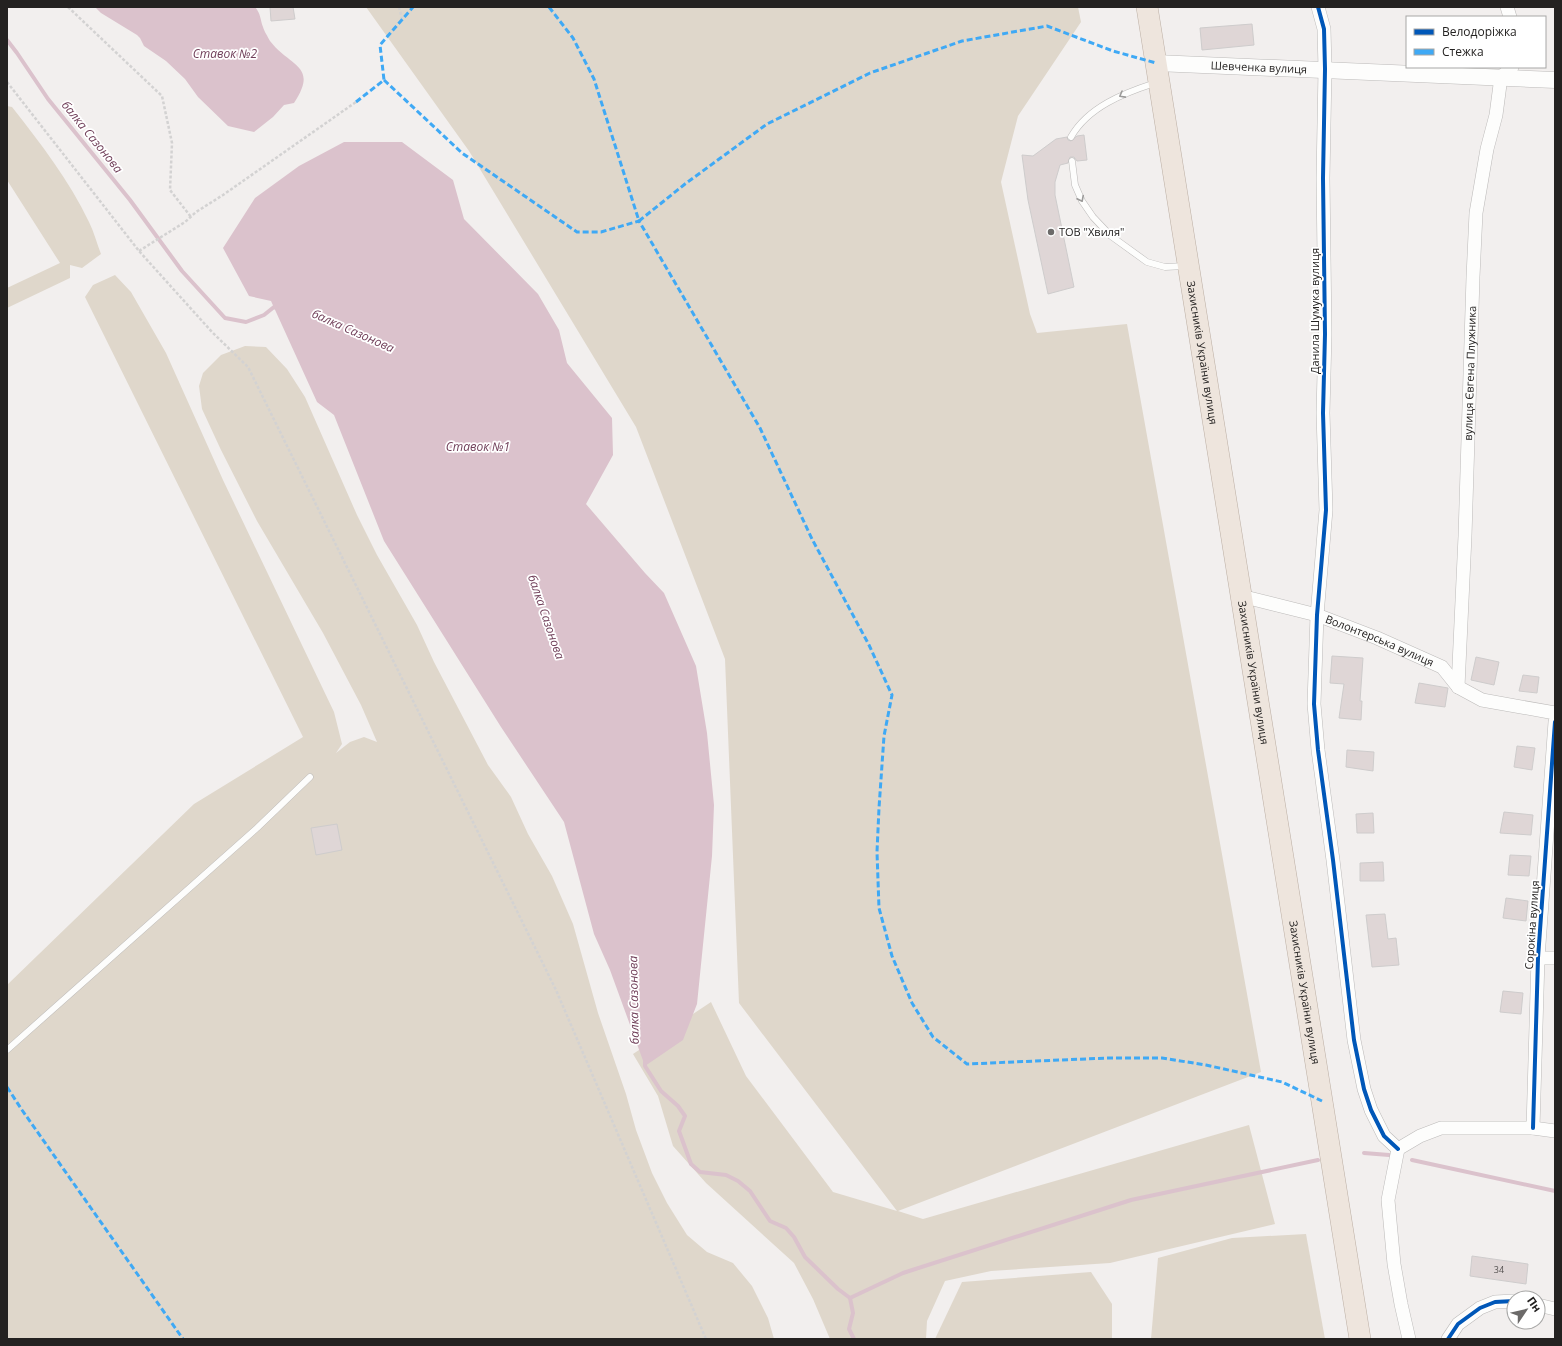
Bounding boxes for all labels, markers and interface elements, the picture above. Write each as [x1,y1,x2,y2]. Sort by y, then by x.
legend [1406,16,1546,68]
text: Велодоріжка [1442,23,1517,40]
text: Стежка [1442,43,1484,60]
water label: Ставок №2 [193,45,258,62]
street label: Шевченка вулиця [1210,57,1307,76]
one-way arrow [1119,91,1126,98]
water label: балка Сазонова [58,97,127,177]
one-way arrow [1076,195,1084,202]
place label: ТОВ "Хвиля" [1059,224,1124,239]
marker: ТОВ "Хвиля" [1046,227,1056,237]
street label: Данила Шумука вулиця [1307,248,1322,374]
street label: Захисників України вулиця [1184,280,1222,425]
water label: балка Сазонова [309,305,397,356]
street label: вулиця Євгена Плужника [1460,306,1479,441]
water label: Ставок №1 [446,438,510,455]
water label: балка Сазонова [524,572,569,662]
street label: Захисників України вулиця [1235,600,1273,745]
street label: Волонтерська вулиця [1323,611,1436,669]
street label: Сорокіна вулиця [1521,880,1542,970]
street label: Захисників України вулиця [1286,919,1324,1065]
water label: балка Сазонова [624,955,643,1044]
house number: 34 [1494,1263,1504,1276]
north arrow [1506,1290,1546,1330]
text: Пн [1524,1293,1545,1315]

